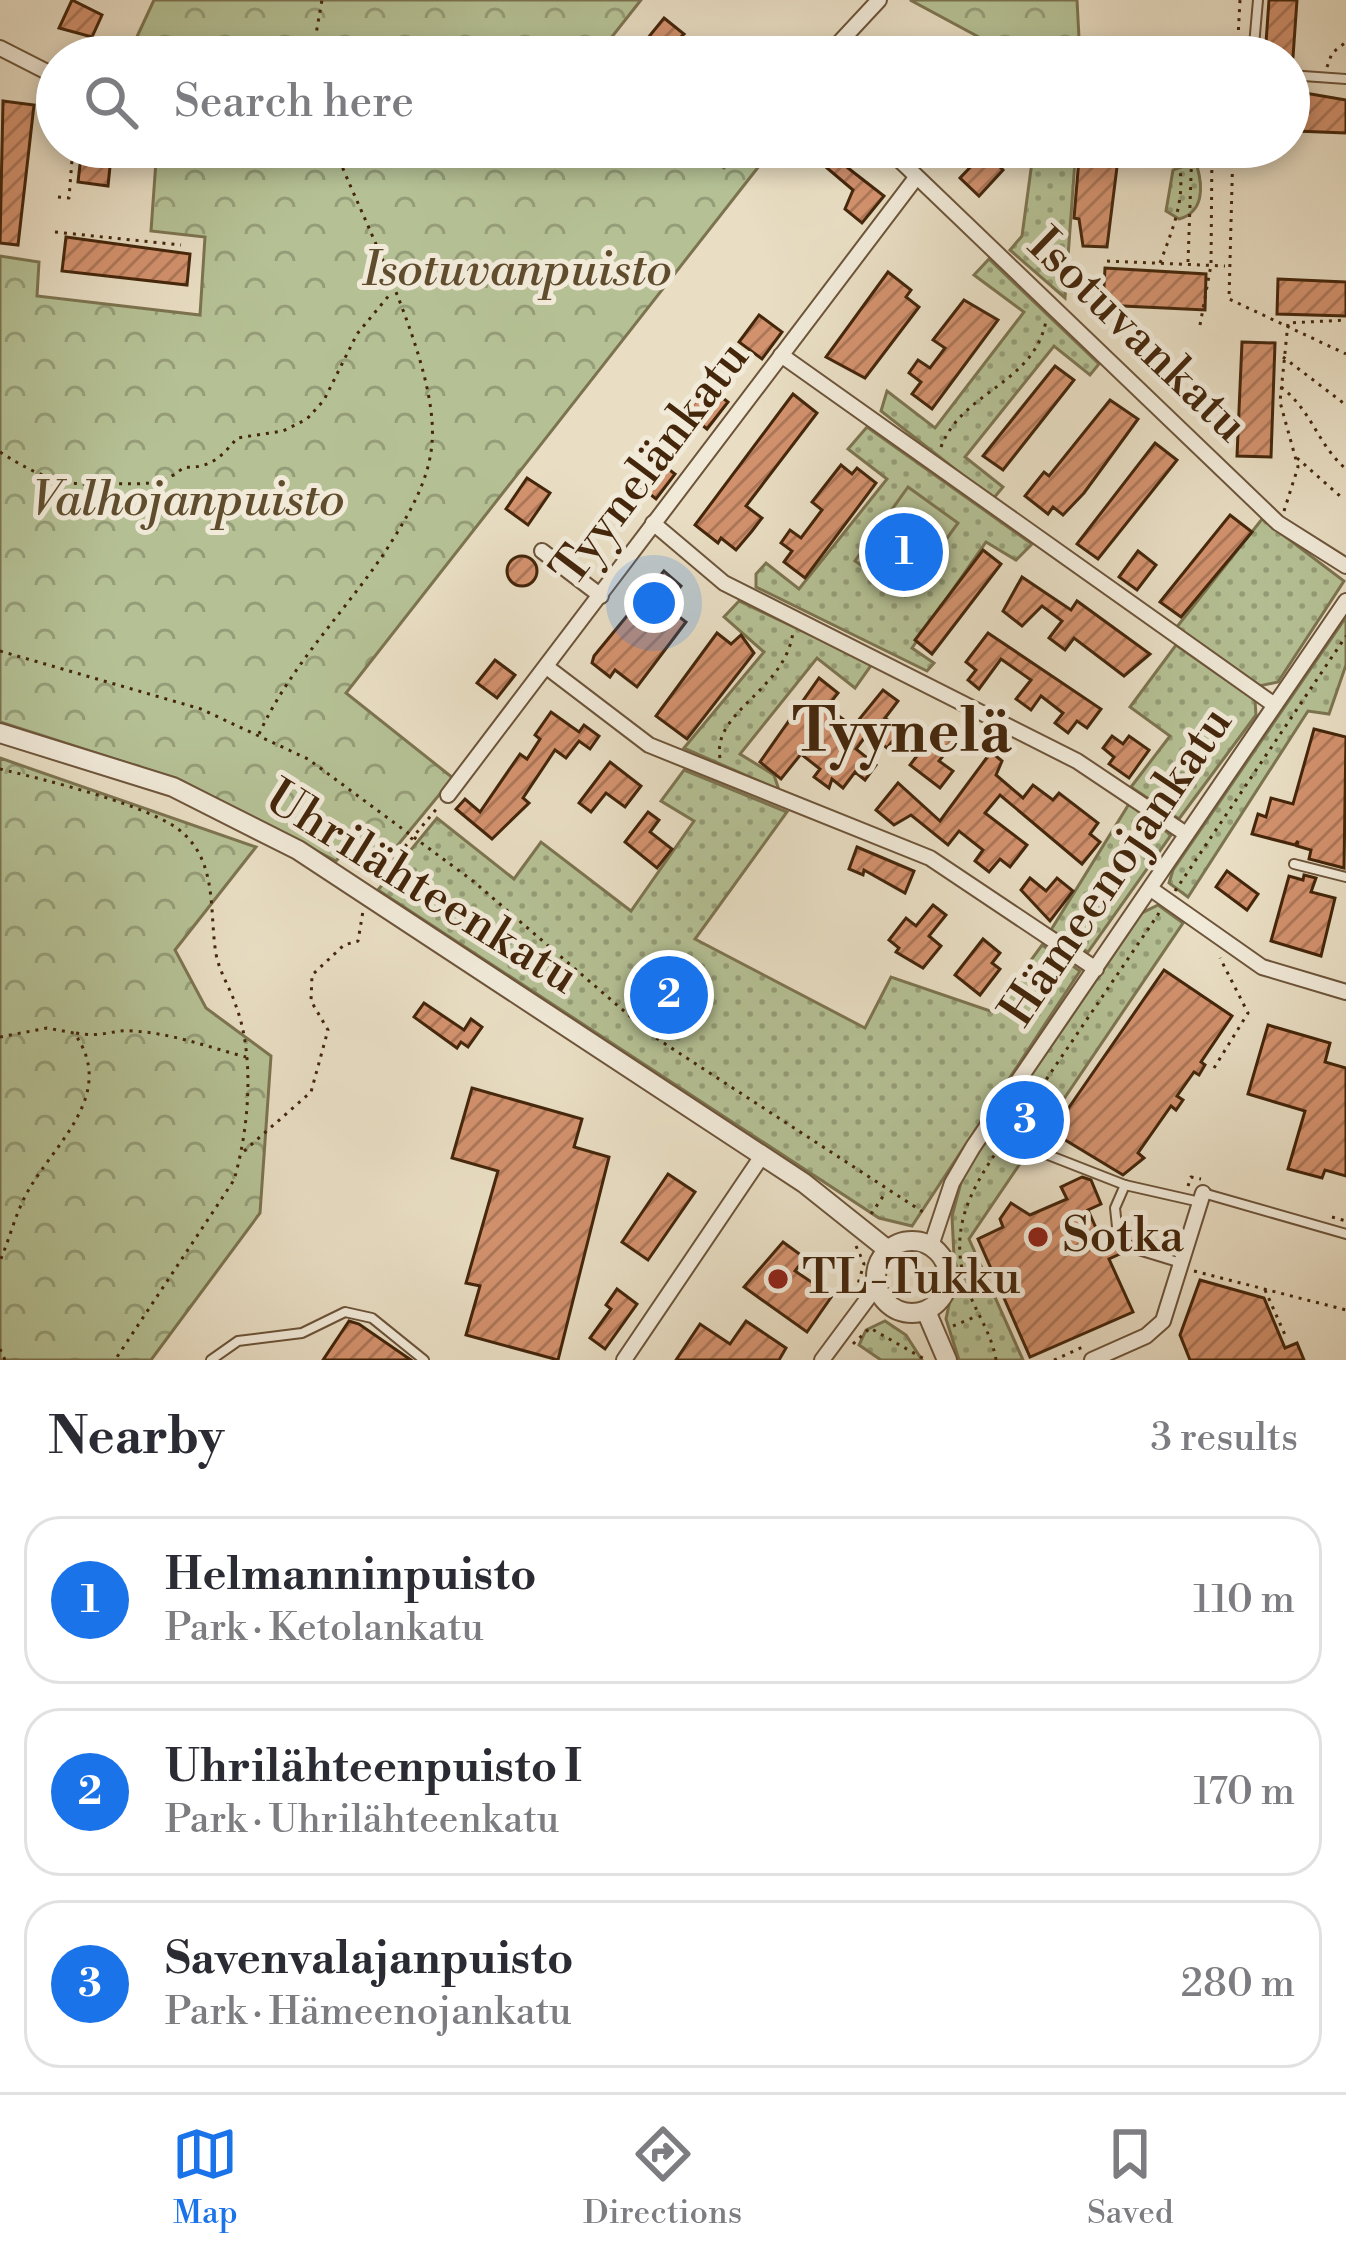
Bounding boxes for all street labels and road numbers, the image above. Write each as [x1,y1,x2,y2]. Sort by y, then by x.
street label: Isotuvankatu [1015,216,1259,456]
street label: Tyynelänkatu [539,330,763,598]
street label: Hämeenojankatu [988,696,1246,1038]
street label: Uhrilähteenkatu [253,768,589,1008]

